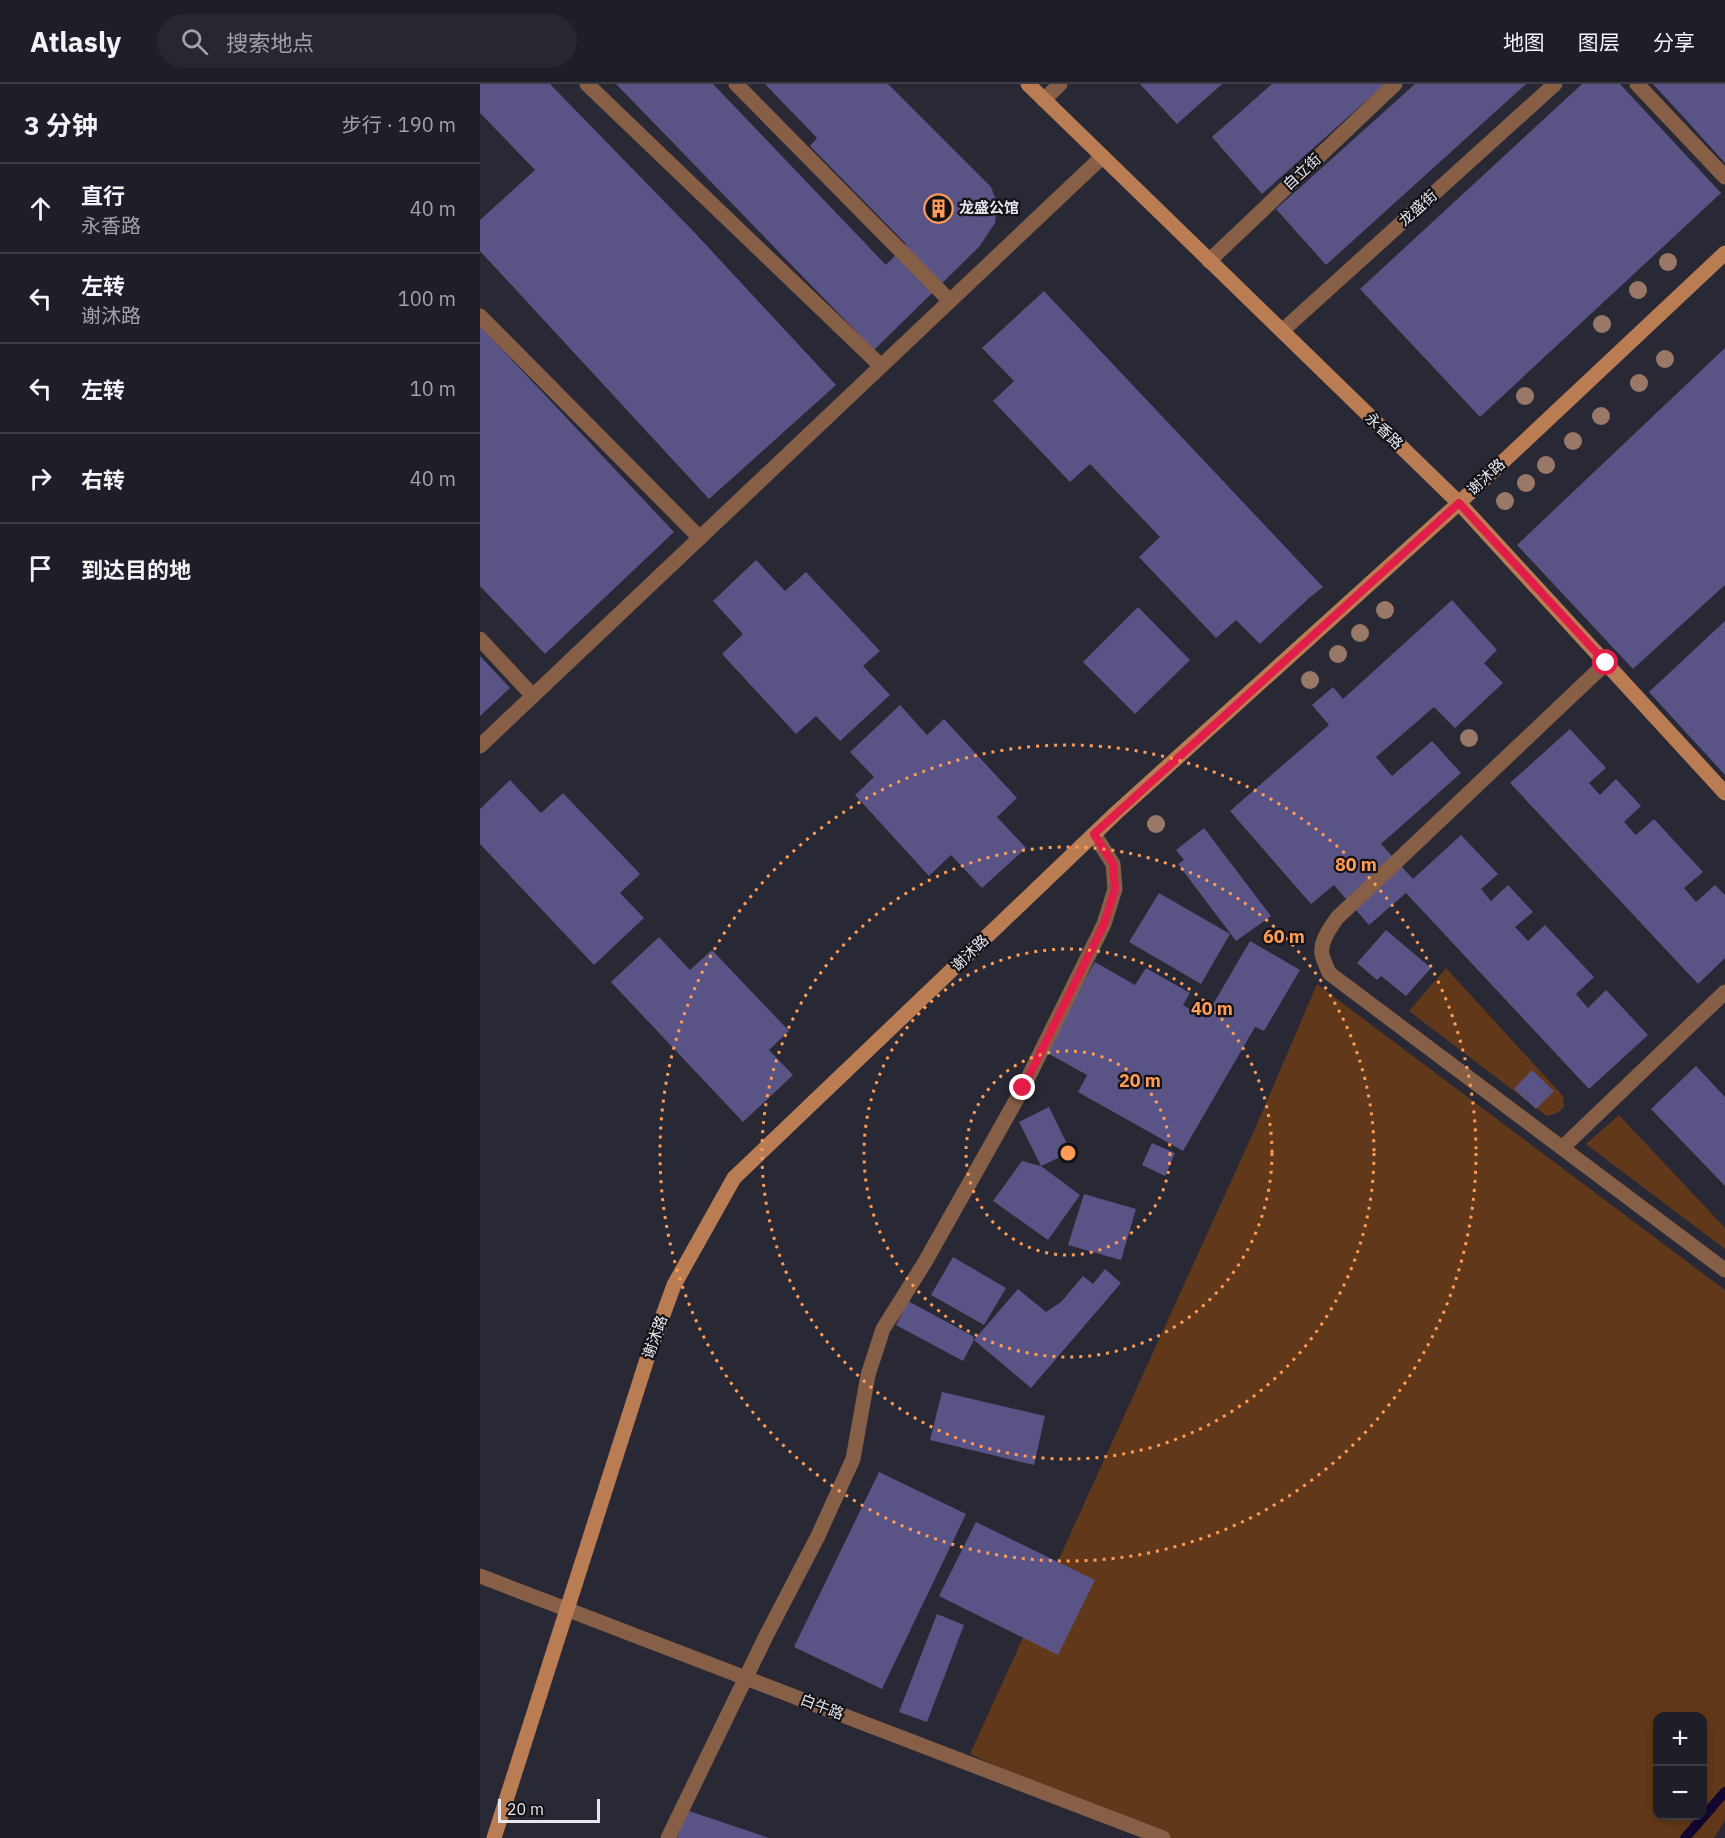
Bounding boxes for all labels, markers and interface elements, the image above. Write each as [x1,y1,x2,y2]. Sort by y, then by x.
search box [157,14,577,68]
text: Atlasly [30,23,121,60]
icon: search [178,25,211,58]
text: 搜索地点 [226,28,314,57]
text: 地图 [1503,28,1545,56]
text: 图层 [1578,28,1620,56]
text: 分享 [1653,28,1695,56]
text: 3 分钟 [24,108,98,142]
text: 步行 · 190 m [342,111,456,138]
street label: 自立街 [1279,149,1325,194]
text: 直行 [81,181,125,210]
street label: 龙盛街 [1395,186,1441,230]
icon: ahead [24,192,57,225]
building icon: 龙盛公馆 [922,192,954,224]
text: 40 m [410,195,456,222]
place label: 龙盛公馆 [959,198,1019,217]
text: 永香路 [81,212,141,239]
text: 左转 [81,271,125,300]
icon: left [24,282,57,315]
text: 100 m [398,285,456,312]
text: 谢沐路 [81,302,141,329]
icon: left [24,372,57,405]
text: 左转 [81,375,125,404]
text: 10 m [410,375,456,402]
street label: 永香路 [1362,408,1407,453]
street label: 谢沐路 [1463,454,1509,499]
icon: right [24,462,57,495]
text: 右转 [81,465,125,494]
text: 40 m [410,465,456,492]
icon: arrive [24,552,57,585]
text: 到达目的地 [81,555,191,584]
route start [1592,649,1618,675]
text: 80 m [1335,853,1377,876]
text: 60 m [1263,925,1305,948]
street label: 谢沐路 [947,930,992,975]
text: 40 m [1191,997,1233,1020]
text: 20 m [1119,1069,1161,1092]
route end [1009,1074,1035,1100]
centre of rings [1058,1143,1078,1163]
street label: 谢沐路 [638,1312,671,1361]
street label: 白牛路 [798,1690,847,1723]
map controls [1653,1712,1707,1820]
button: + [1653,1712,1707,1766]
button: − [1653,1766,1707,1820]
scale bar [498,1796,600,1824]
text: 20 m [507,1799,544,1819]

